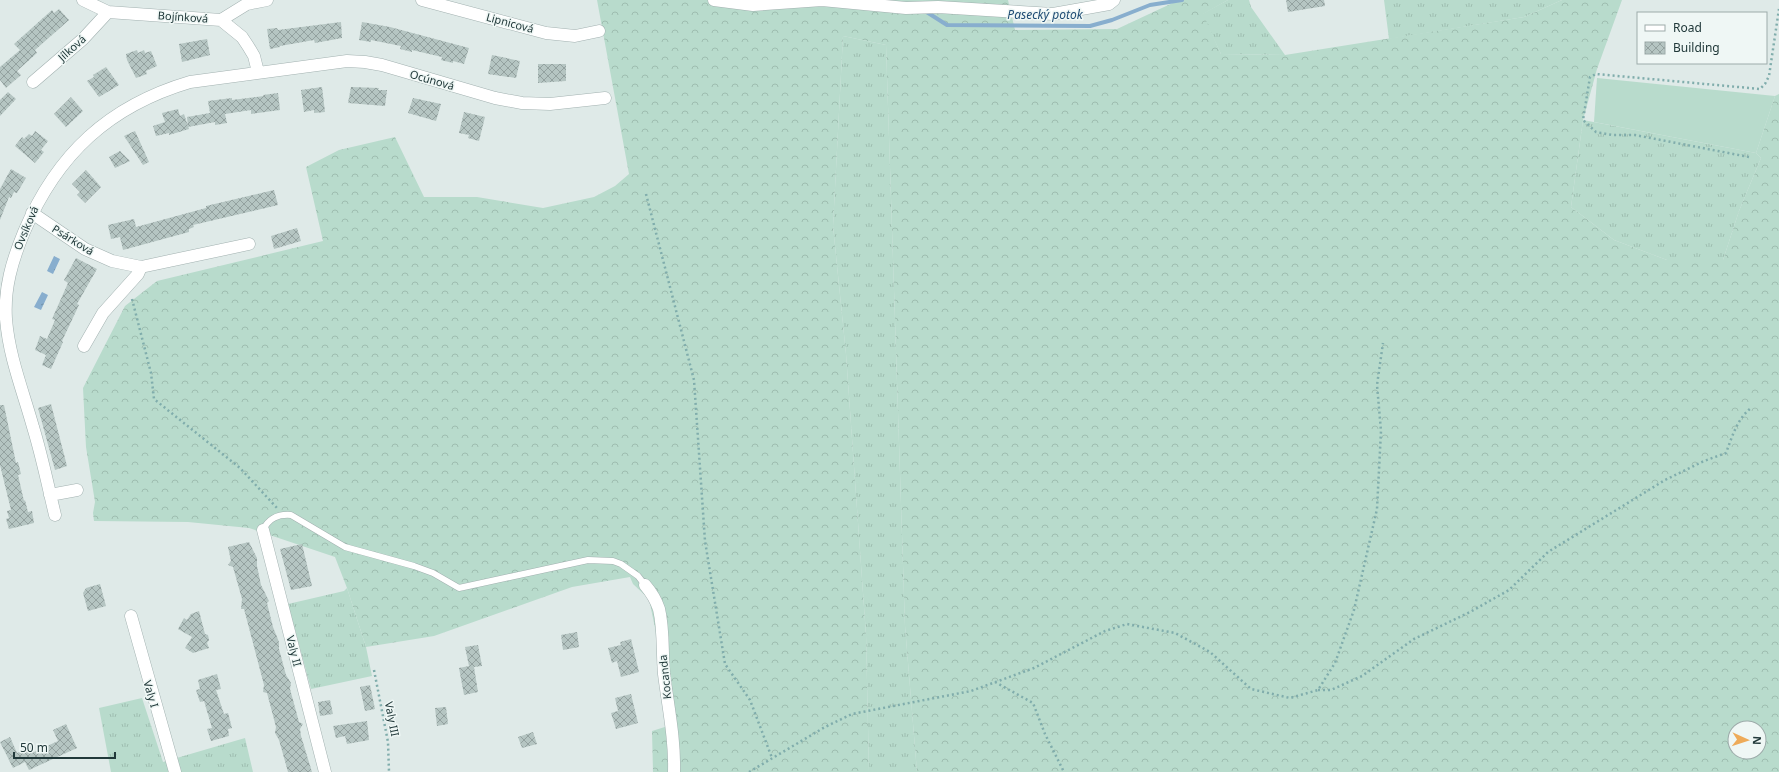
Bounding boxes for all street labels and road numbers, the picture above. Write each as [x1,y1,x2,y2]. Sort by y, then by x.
street label: Bojínková [157,7,209,26]
street label: Lipnicová [485,9,535,36]
street label: Jílková [54,31,89,65]
street label: Ocúnová [408,66,456,93]
street label: Ovsíková [10,204,42,252]
street label: Psárková [49,221,97,258]
street label: Valy II [283,634,306,668]
street label: Kocanda [655,654,674,700]
street label: Valy I [140,679,163,709]
street label: Valy III [382,700,403,738]

